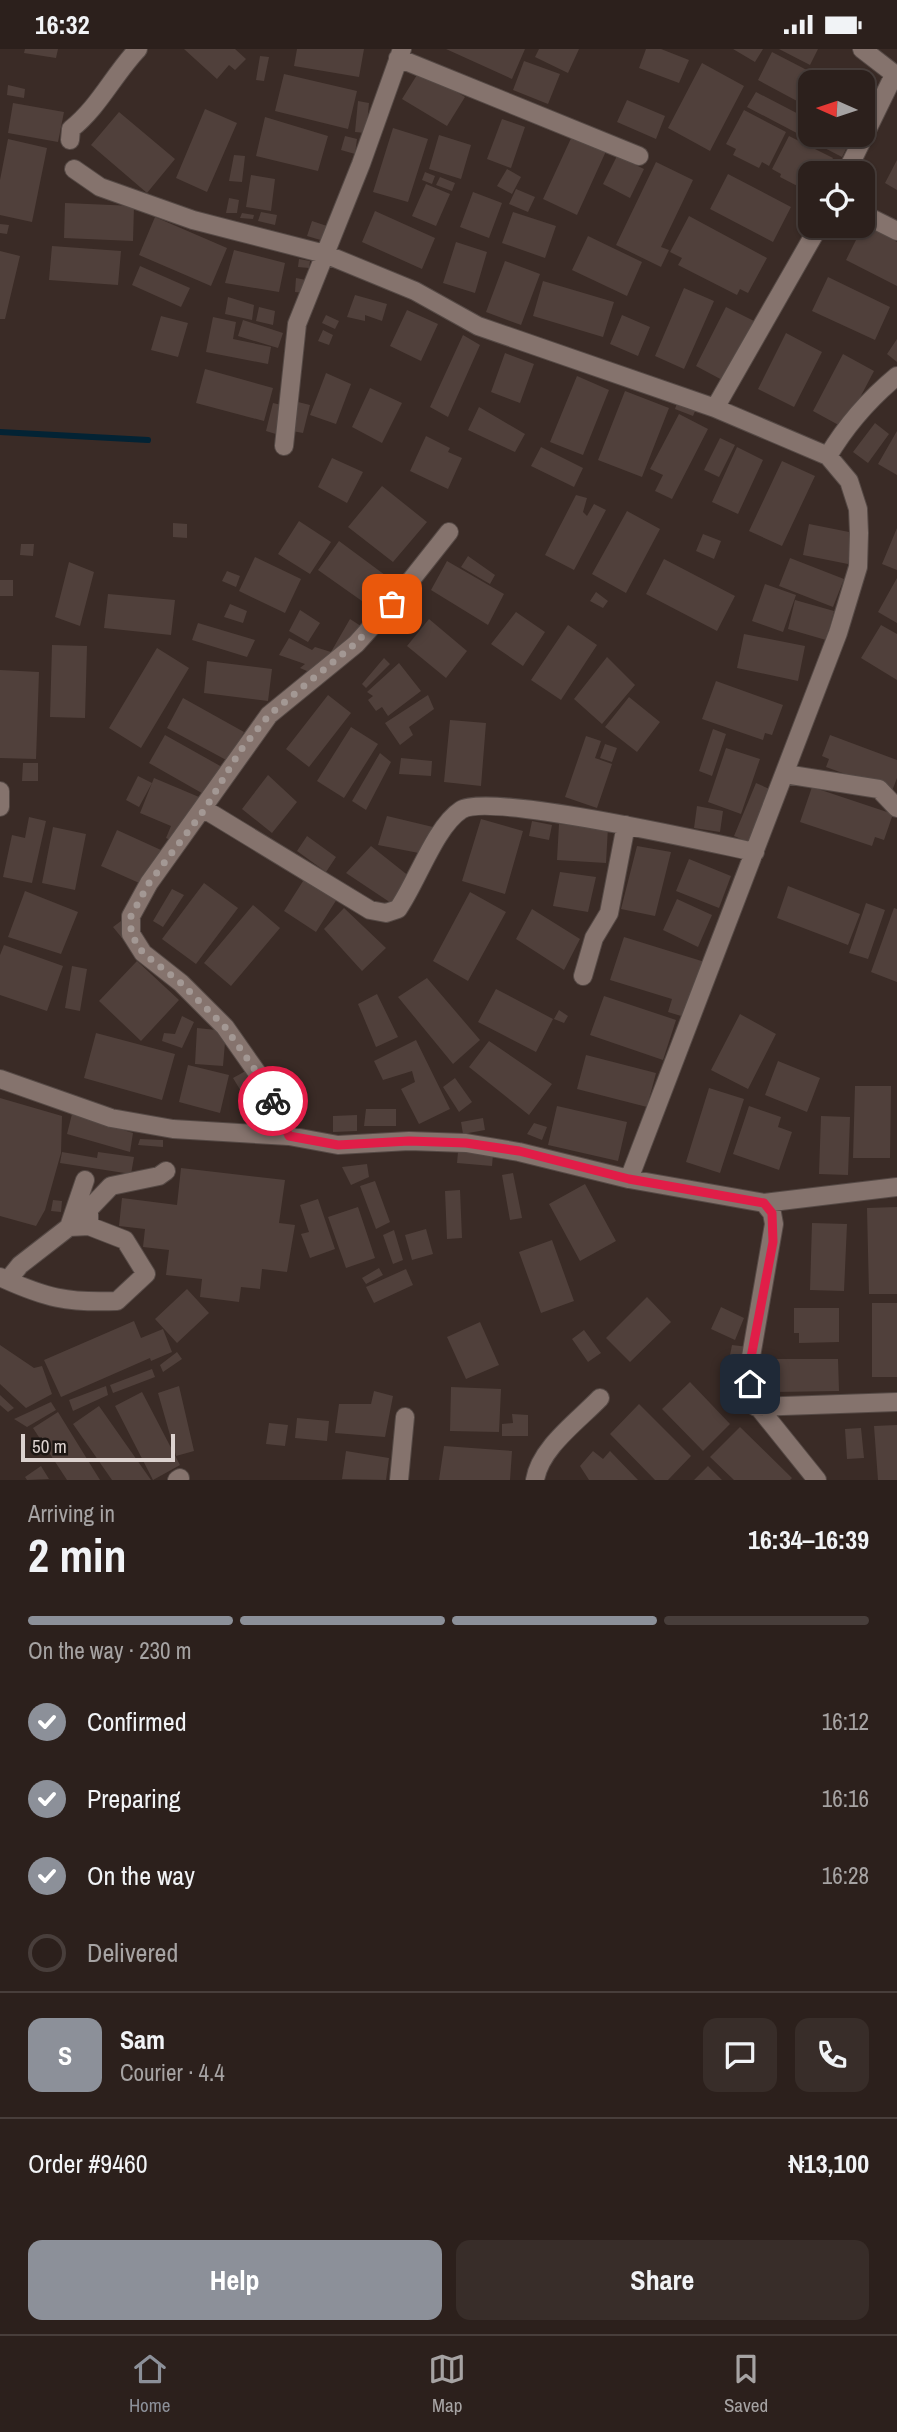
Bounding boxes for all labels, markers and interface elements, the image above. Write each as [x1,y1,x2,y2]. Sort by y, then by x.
text: 16:32 [35,7,90,42]
north arrow [798,70,875,147]
map controls [798,70,875,238]
button: locate [798,161,875,238]
pin [362,574,422,634]
icon: bag [373,585,411,623]
courier [238,1066,308,1136]
icon: bike [254,1082,292,1120]
pin [720,1354,780,1414]
icon: home [731,1365,769,1403]
scale bar [21,1431,175,1463]
text: 50 m [32,1433,67,1459]
text: Arriving in [28,1498,115,1529]
text: 16:34–16:39 [748,1522,869,1557]
text: 2 min [28,1524,127,1586]
text: On the way · 230 m [28,1635,192,1666]
icon: check [28,1703,66,1741]
text: Confirmed [87,1704,187,1739]
text: 16:12 [822,1706,869,1737]
icon: check [28,1780,66,1818]
text: Preparing [87,1781,181,1816]
text: 16:16 [822,1783,869,1814]
icon: check [28,1857,66,1895]
text: On the way [87,1858,195,1893]
text: 16:28 [822,1860,869,1891]
text: Delivered [87,1935,178,1970]
button: chat [703,2018,777,2092]
button: phone [795,2018,869,2092]
text: Sam [120,2022,165,2057]
text: S [58,2038,72,2073]
text: Courier · 4.4 [120,2057,225,2088]
text: Order #9460 [28,2146,148,2181]
text: ₦13,100 [788,2146,869,2181]
button: Help [28,2240,442,2320]
button: Share [456,2240,869,2320]
tab: Home [129,2350,170,2418]
tab: Map [428,2350,466,2418]
tab: Saved [724,2350,768,2418]

